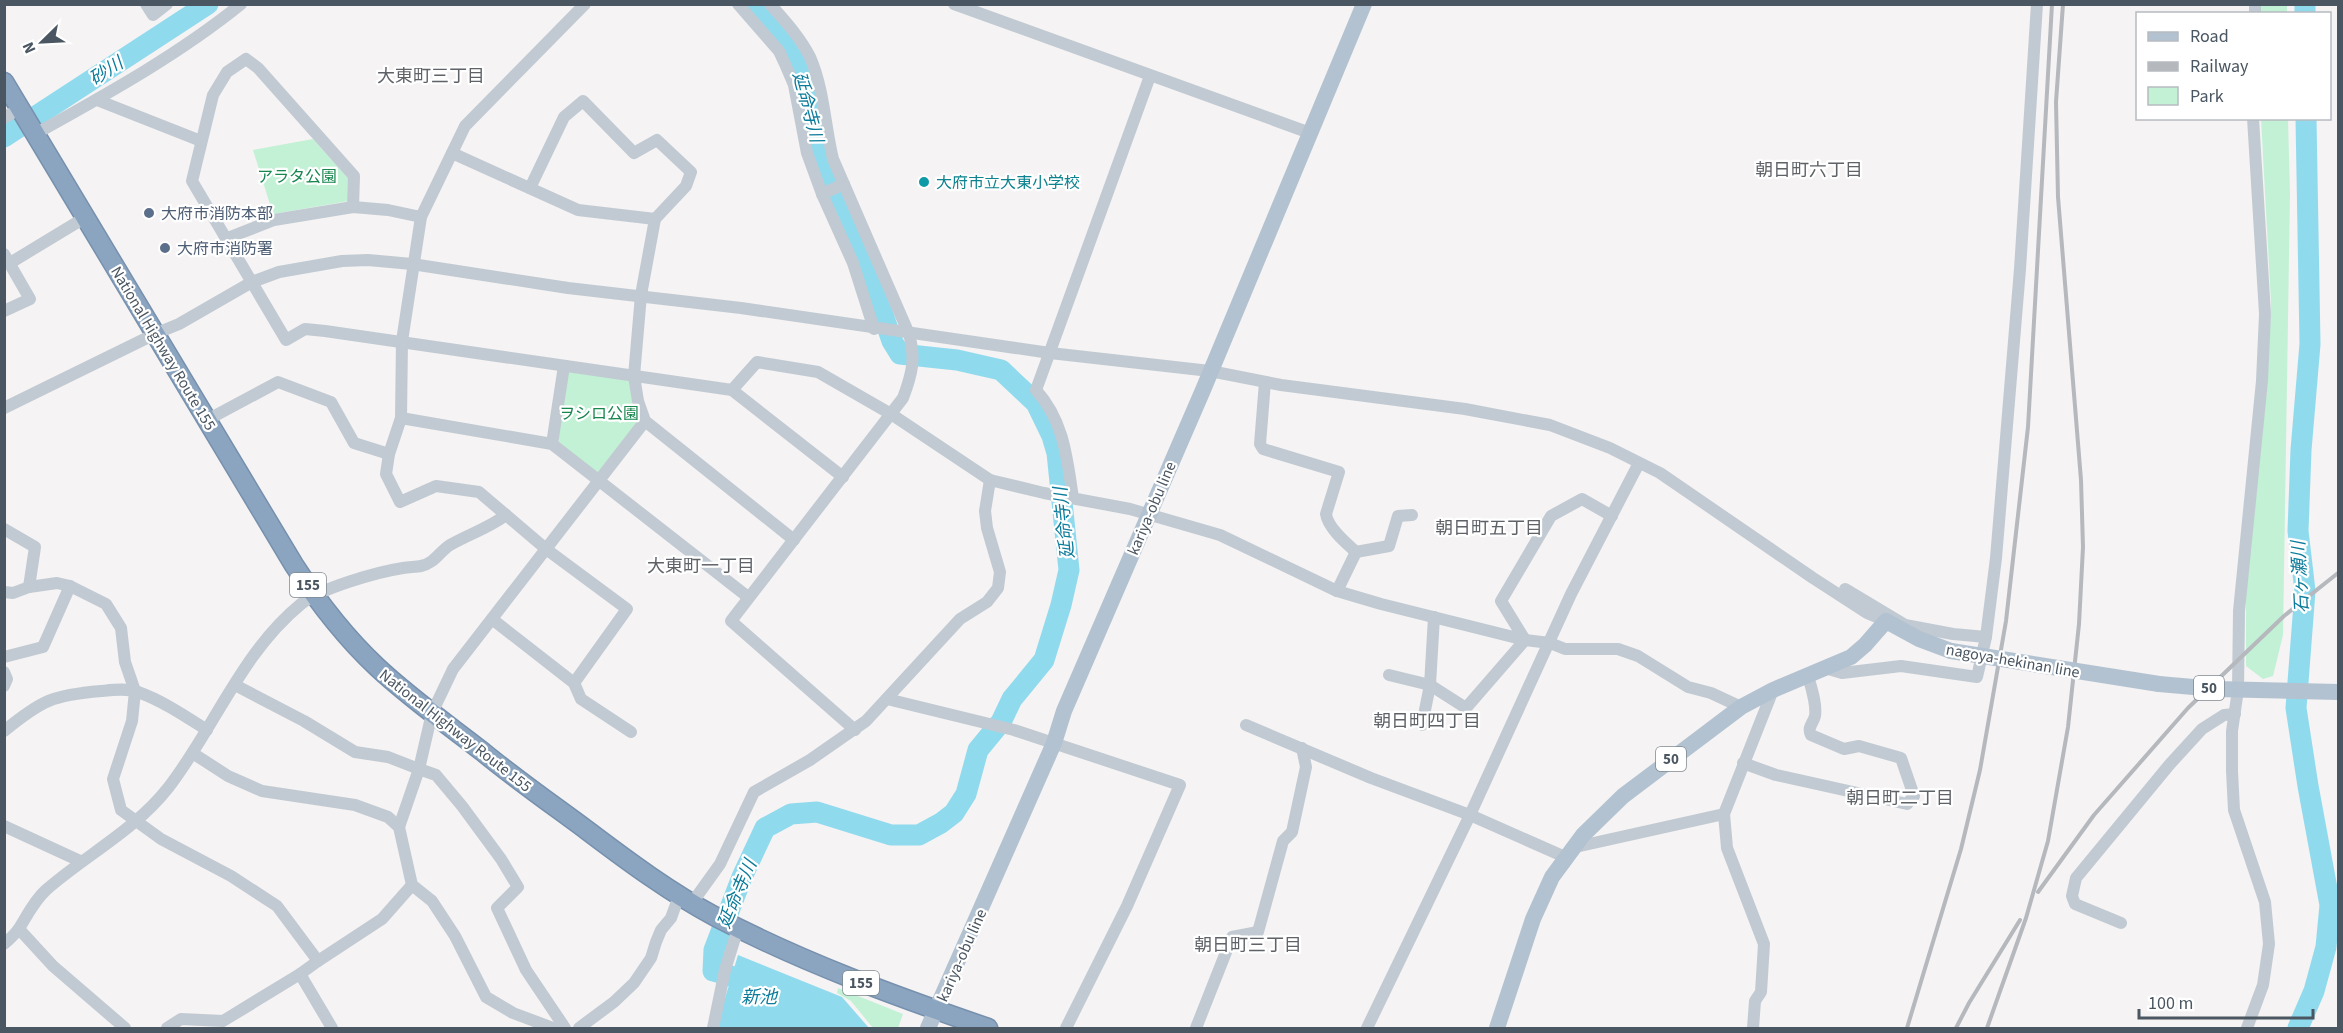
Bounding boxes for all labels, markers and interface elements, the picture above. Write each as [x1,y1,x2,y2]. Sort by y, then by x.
north arrow [12,12,72,72]
legend [2136,12,2331,120]
text: Road [2190,24,2229,49]
text: N [17,38,41,57]
water label: 砂川 [84,50,130,92]
text: Railway [2190,54,2249,79]
district label: 大東町三丁目 [377,64,485,89]
water label: 延命寺川 [786,69,829,147]
text: Park [2190,84,2224,109]
district label: 朝日町六丁目 [1755,158,1863,183]
park label: アラタ公園 [257,166,337,188]
place label: 大府市立大東小学校 [936,172,1080,194]
marker: 大府市立大東小学校 [917,175,931,189]
place label: 大府市消防本部 [161,203,273,225]
marker: 大府市消防本部 [142,206,156,220]
place label: 大府市消防署 [177,238,273,260]
marker: 大府市消防署 [158,241,172,255]
street label: National Highway Route 155 [105,262,221,435]
park label: ヲシロ公園 [559,403,639,425]
street label: kariya-obu line [1122,458,1182,559]
water label: 延命寺川 [1048,484,1081,560]
district label: 朝日町五丁目 [1435,516,1543,541]
water label: 石ヶ瀬川 [2286,538,2315,614]
district label: 大東町一丁目 [647,554,755,579]
road number: 155 [290,573,326,597]
street label: nagoya-hekinan line [1944,638,2081,684]
street label: National Highway Route 155 [375,664,536,797]
road number: 50 [2194,676,2224,700]
district label: 朝日町四丁目 [1373,709,1481,734]
road number: 50 [1656,747,1686,771]
district label: 朝日町二丁目 [1846,786,1954,811]
water label: 延命寺川 [712,854,764,932]
street label: kariya-obu line [932,905,992,1005]
district label: 朝日町三丁目 [1194,933,1302,958]
road number: 155 [843,971,879,995]
scale bar [2139,982,2313,1020]
water label: 新池 [741,985,779,1010]
text: 100 m [2148,991,2193,1016]

